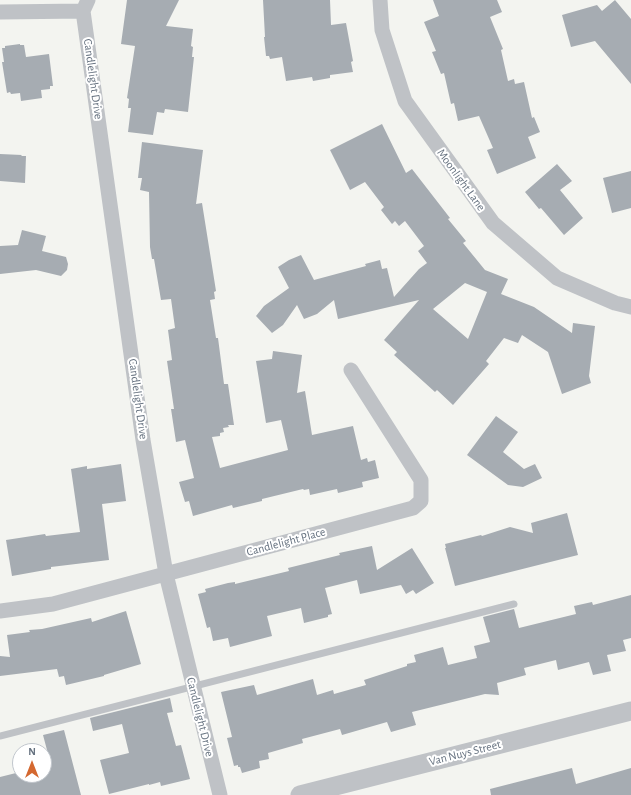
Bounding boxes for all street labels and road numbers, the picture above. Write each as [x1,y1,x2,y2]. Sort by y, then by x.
street label: Candlelight Drive [80,38,106,120]
street label: Moonlight Lane [434,146,488,214]
street label: Candlelight Drive [125,358,151,440]
street label: Candlelight Place [245,525,327,559]
street label: Candlelight Drive [183,676,217,758]
street label: Van Nuys Street [428,737,502,769]

